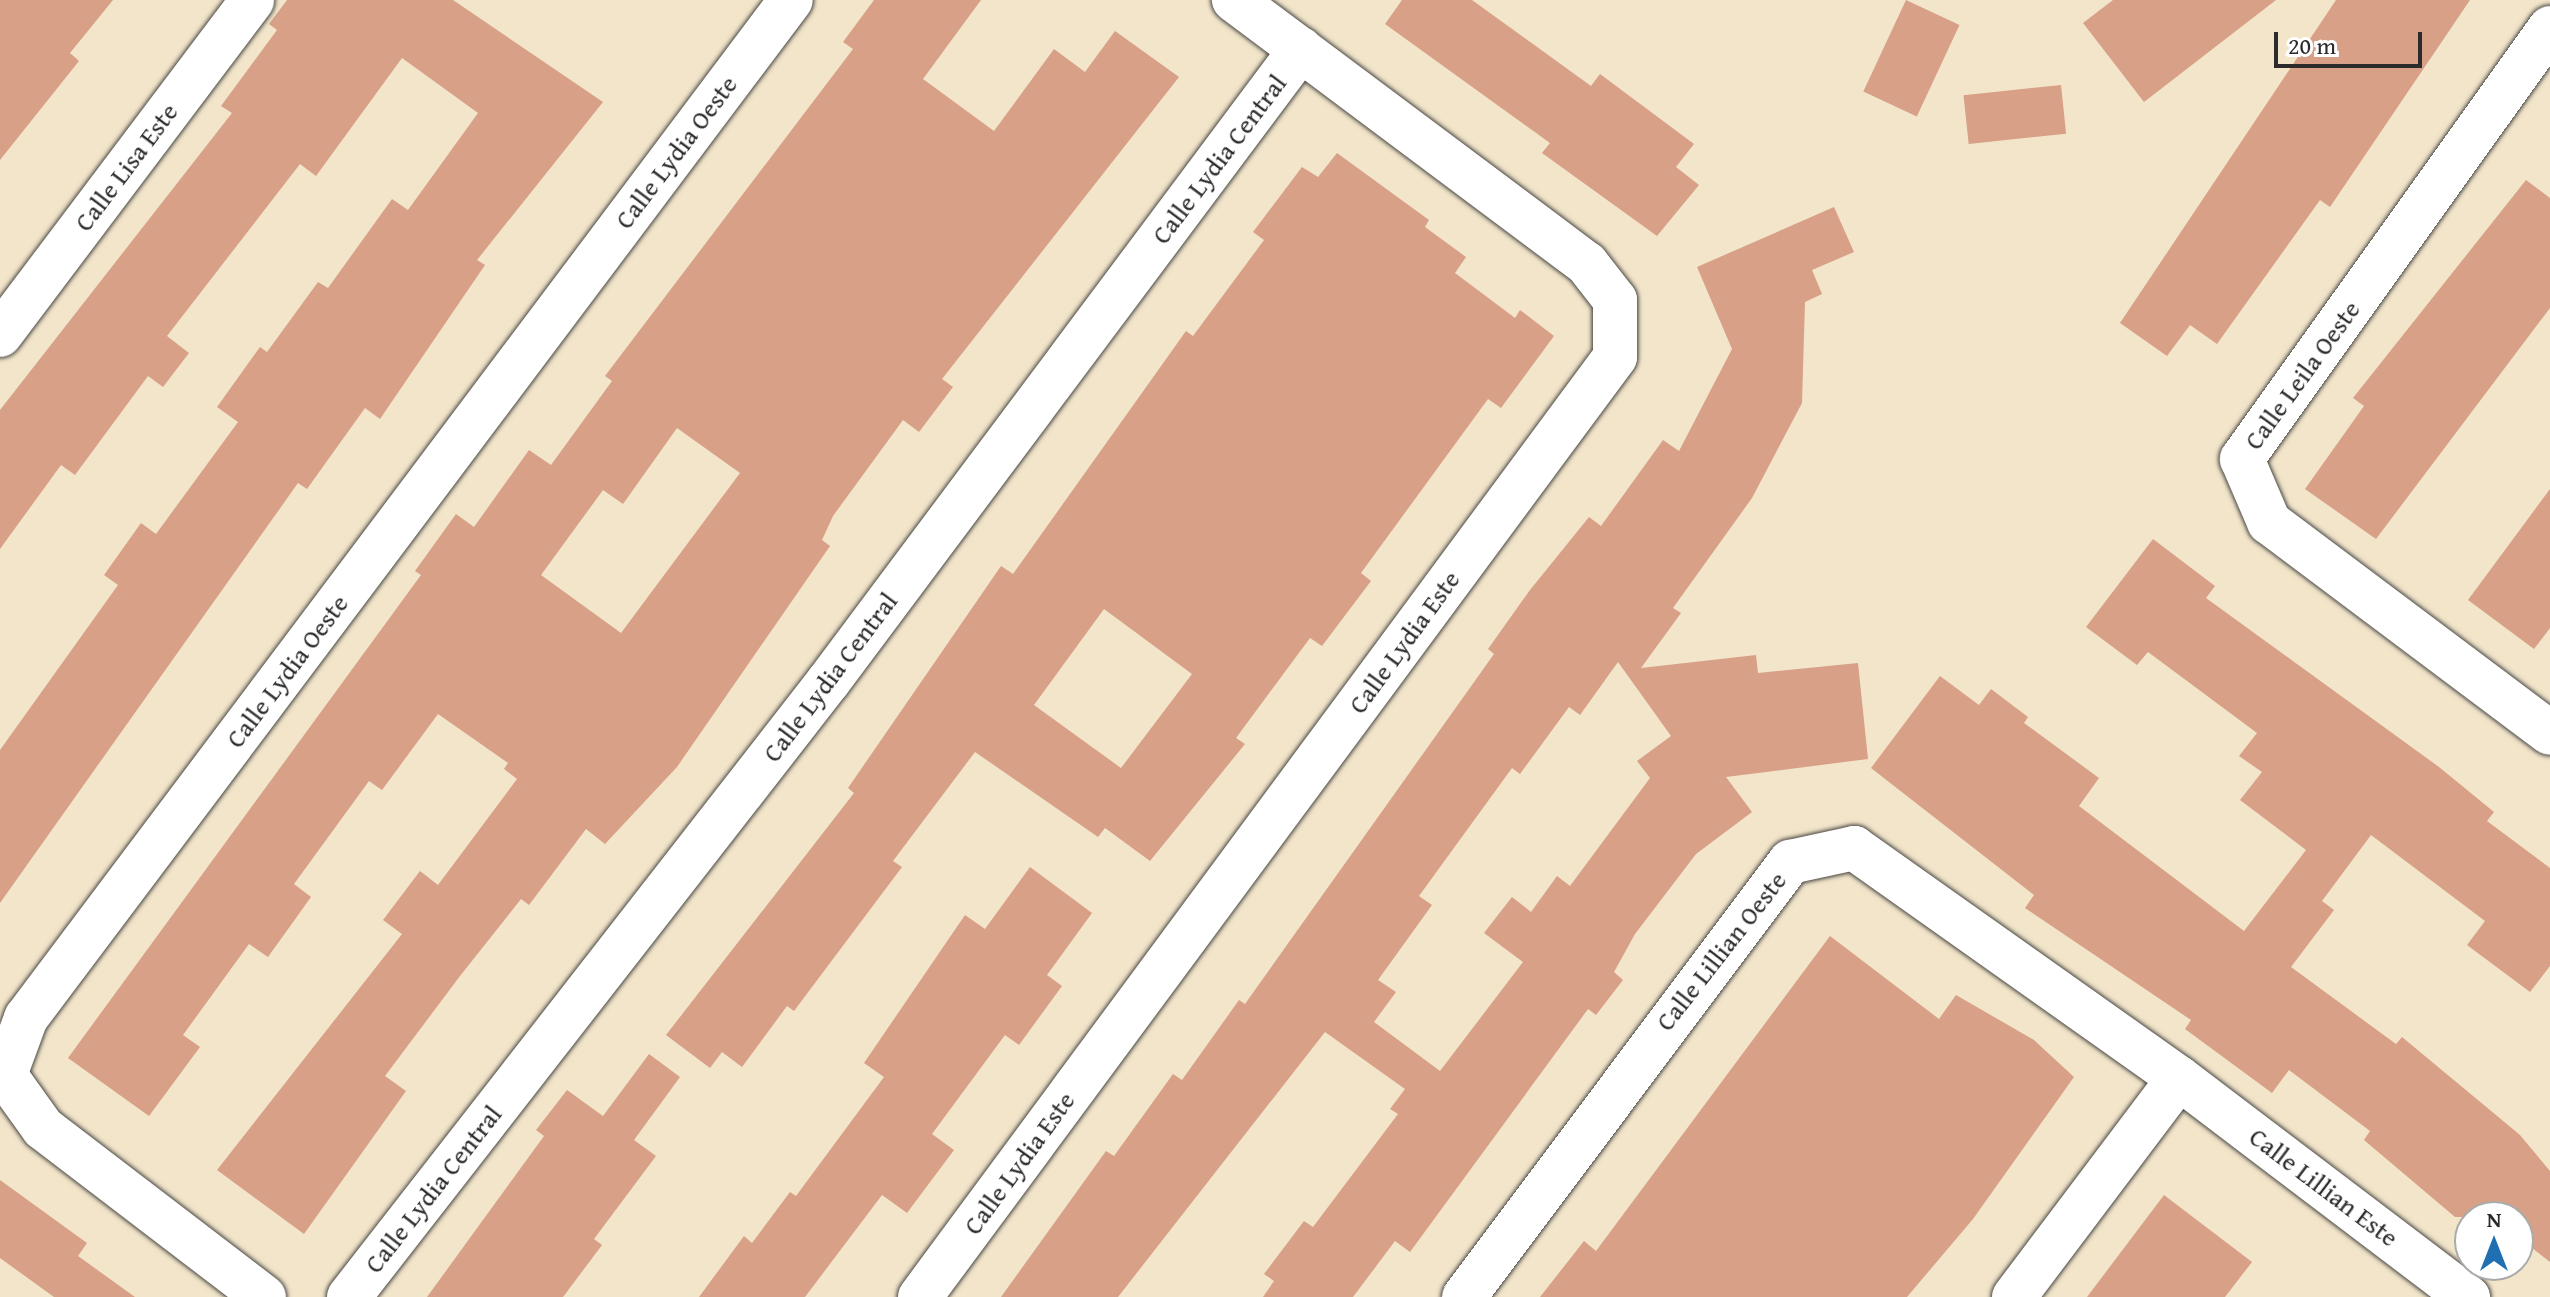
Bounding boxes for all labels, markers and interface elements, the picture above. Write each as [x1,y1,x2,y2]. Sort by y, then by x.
scale bar [2278,16,2426,66]
text: 20 m [2288,28,2336,63]
street label: Calle Lydia Central [1145,68,1293,250]
street label: Calle Lydia Oeste [608,69,744,235]
street label: Calle Lisa Este [68,97,184,237]
street label: Calle Leila Oeste [2238,295,2366,455]
street label: Calle Lydia Este [1342,565,1466,719]
street label: Calle Lydia Central [756,586,904,768]
street label: Calle Lydia Oeste [219,588,355,754]
street label: Calle Lillian Oeste [1649,865,1793,1037]
street label: Calle Lydia Este [957,1086,1081,1240]
street label: Calle Lydia Central [358,1099,508,1279]
street label: Calle Lillian Este [2243,1121,2405,1253]
north arrow [2454,1201,2534,1281]
text: N [2487,1203,2501,1235]

